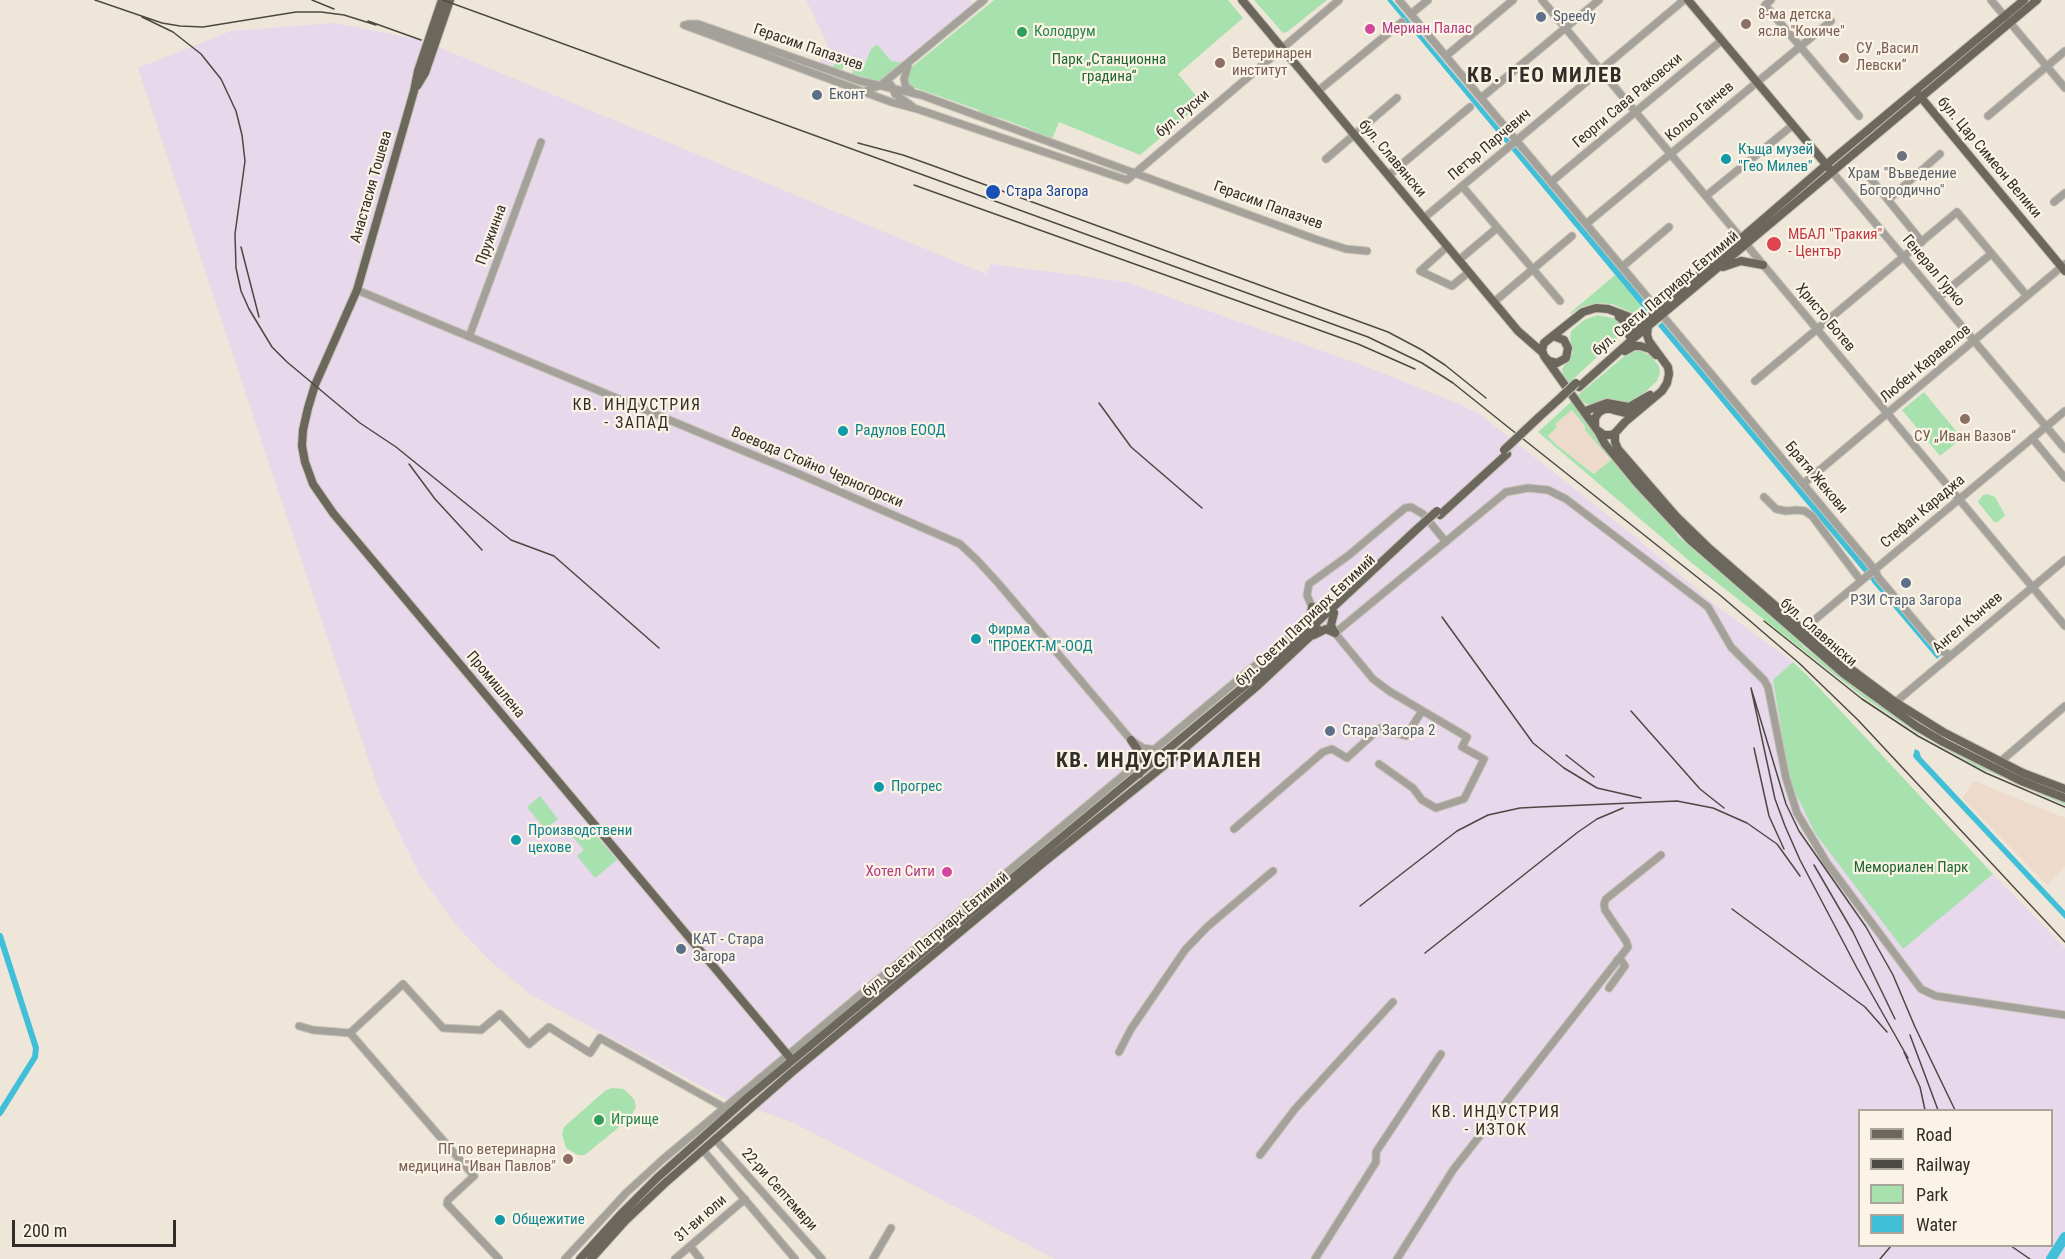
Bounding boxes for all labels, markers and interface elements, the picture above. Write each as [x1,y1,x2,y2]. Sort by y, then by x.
place label: 8-ма детска ясла "Кокиче" [1758,6,1845,41]
place label: Speedy [1553,8,1596,26]
marker: Speedy [1534,10,1548,24]
marker: 8-ма детска ясла "Кокиче" [1739,17,1753,31]
place label: Мериан Палас [1382,20,1472,38]
street label: Герасим Папазчев [751,21,865,75]
marker: Мериан Палас [1363,22,1377,36]
place label: Колодрум [1034,23,1096,41]
marker: Колодрум [1015,25,1029,39]
place label: СУ „Васил Левски“ [1856,40,1919,75]
place label: Ветеринарен институт [1232,45,1312,80]
street label: Георги Сава Раковски [1569,50,1687,152]
park label: Парк „Станционна градина“ [1052,51,1166,86]
marker: СУ „Васил Левски“ [1837,51,1851,65]
marker: Ветеринарен институт [1213,56,1227,70]
district label: КВ. ГЕО МИЛЕВ [1467,64,1623,90]
street label: Кольо Ганчев [1662,78,1738,146]
place label: Еконт [829,86,865,104]
street label: бул. Руски [1152,86,1214,142]
marker: Еконт [810,88,824,102]
street label: бул. Цар Симеон Велики [1933,94,2045,222]
street label: Петър Парчевич [1445,105,1535,185]
street label: бул. Славянски [1354,117,1430,201]
street label: Анастасия Тошева [347,129,397,245]
place label: Къща музей "Гео Милев" [1738,141,1813,176]
marker: Храм "Въведение Богородично" [1895,149,1909,163]
marker: Къща музей "Гео Милев" [1719,152,1733,166]
place label: Храм "Въведение Богородично" [1847,165,1957,200]
street label: Герасим Папазчев [1211,178,1325,234]
marker: Стара Загора [984,183,1002,201]
place label: Стара Загора [1006,183,1088,201]
street label: Пружинна [473,202,511,268]
place label: МБАЛ "Тракия" - Център [1788,226,1882,261]
street label: бул. Свети Патриарх Евтимий [1589,228,1743,360]
street label: Генерал Гурко [1898,232,1968,310]
marker: МБАЛ "Тракия" - Център [1765,235,1783,253]
street label: Христо Ботев [1791,280,1859,356]
street label: Любен Каравелов [1877,321,1975,407]
district label: КВ. ИНДУСТРИЯ - ЗАПАД [572,396,702,434]
marker: СУ „Иван Вазов“ [1958,412,1972,426]
place label: Радулов ЕООД [855,422,946,440]
street label: Воевода Стойно Черногорски [728,424,906,512]
marker: Радулов ЕООД [836,424,850,438]
place label: СУ „Иван Вазов“ [1914,428,2016,446]
street label: Братя Жекови [1781,438,1851,518]
street label: Стефан Караджа [1877,472,1969,552]
street label: бул. Свети Патриарх Евтимий [1232,551,1380,691]
marker: РЗИ Стара Загора [1899,576,1913,590]
street label: Ангел Кънчев [1929,589,2007,657]
place label: РЗИ Стара Загора [1850,592,1962,610]
street label: бул. Славянски [1776,595,1860,671]
place label: Фирма "ПРОЕКТ-М"-ООД [988,621,1093,656]
marker: Фирма "ПРОЕКТ-М"-ООД [969,632,983,646]
street label: Промишлена [462,648,528,722]
place label: Стара Загора 2 [1342,722,1435,740]
marker: Стара Загора 2 [1323,724,1337,738]
district label: КВ. ИНДУСТРИАЛЕН [1056,749,1262,775]
place label: Прогрес [891,778,942,796]
marker: Прогрес [872,780,886,794]
place label: Производствени цехове [528,822,632,857]
marker: Производствени цехове [509,833,523,847]
park label: Мемориален Парк [1854,859,1968,877]
place label: Хотел Сити [865,863,935,881]
marker: Хотел Сити [940,865,954,879]
street label: бул. Свети Патриарх Евтимий [859,869,1013,1001]
place label: КАТ - Стара Загора [693,931,764,966]
marker: КАТ - Стара Загора [674,942,688,956]
district label: КВ. ИНДУСТРИЯ - ИЗТОК [1431,1103,1561,1141]
legend [1858,1109,2053,1247]
place label: Игрище [611,1111,659,1129]
marker: Игрище [592,1113,606,1127]
text: Road [1916,1124,1952,1145]
place label: ПГ по ветеринарна медицина "Иван Павлов" [398,1141,556,1176]
street label: 22-ри Септември [737,1145,821,1235]
marker: ПГ по ветеринарна медицина "Иван Павлов" [561,1152,575,1166]
text: Railway [1916,1154,1970,1175]
text: Park [1916,1184,1948,1205]
street label: 31-ви юли [671,1192,731,1246]
scale bar [15,1208,178,1246]
place label: Общежитие [512,1211,585,1229]
marker: Общежитие [493,1213,507,1227]
text: Water [1916,1214,1957,1235]
text: 200 m [23,1220,67,1241]

